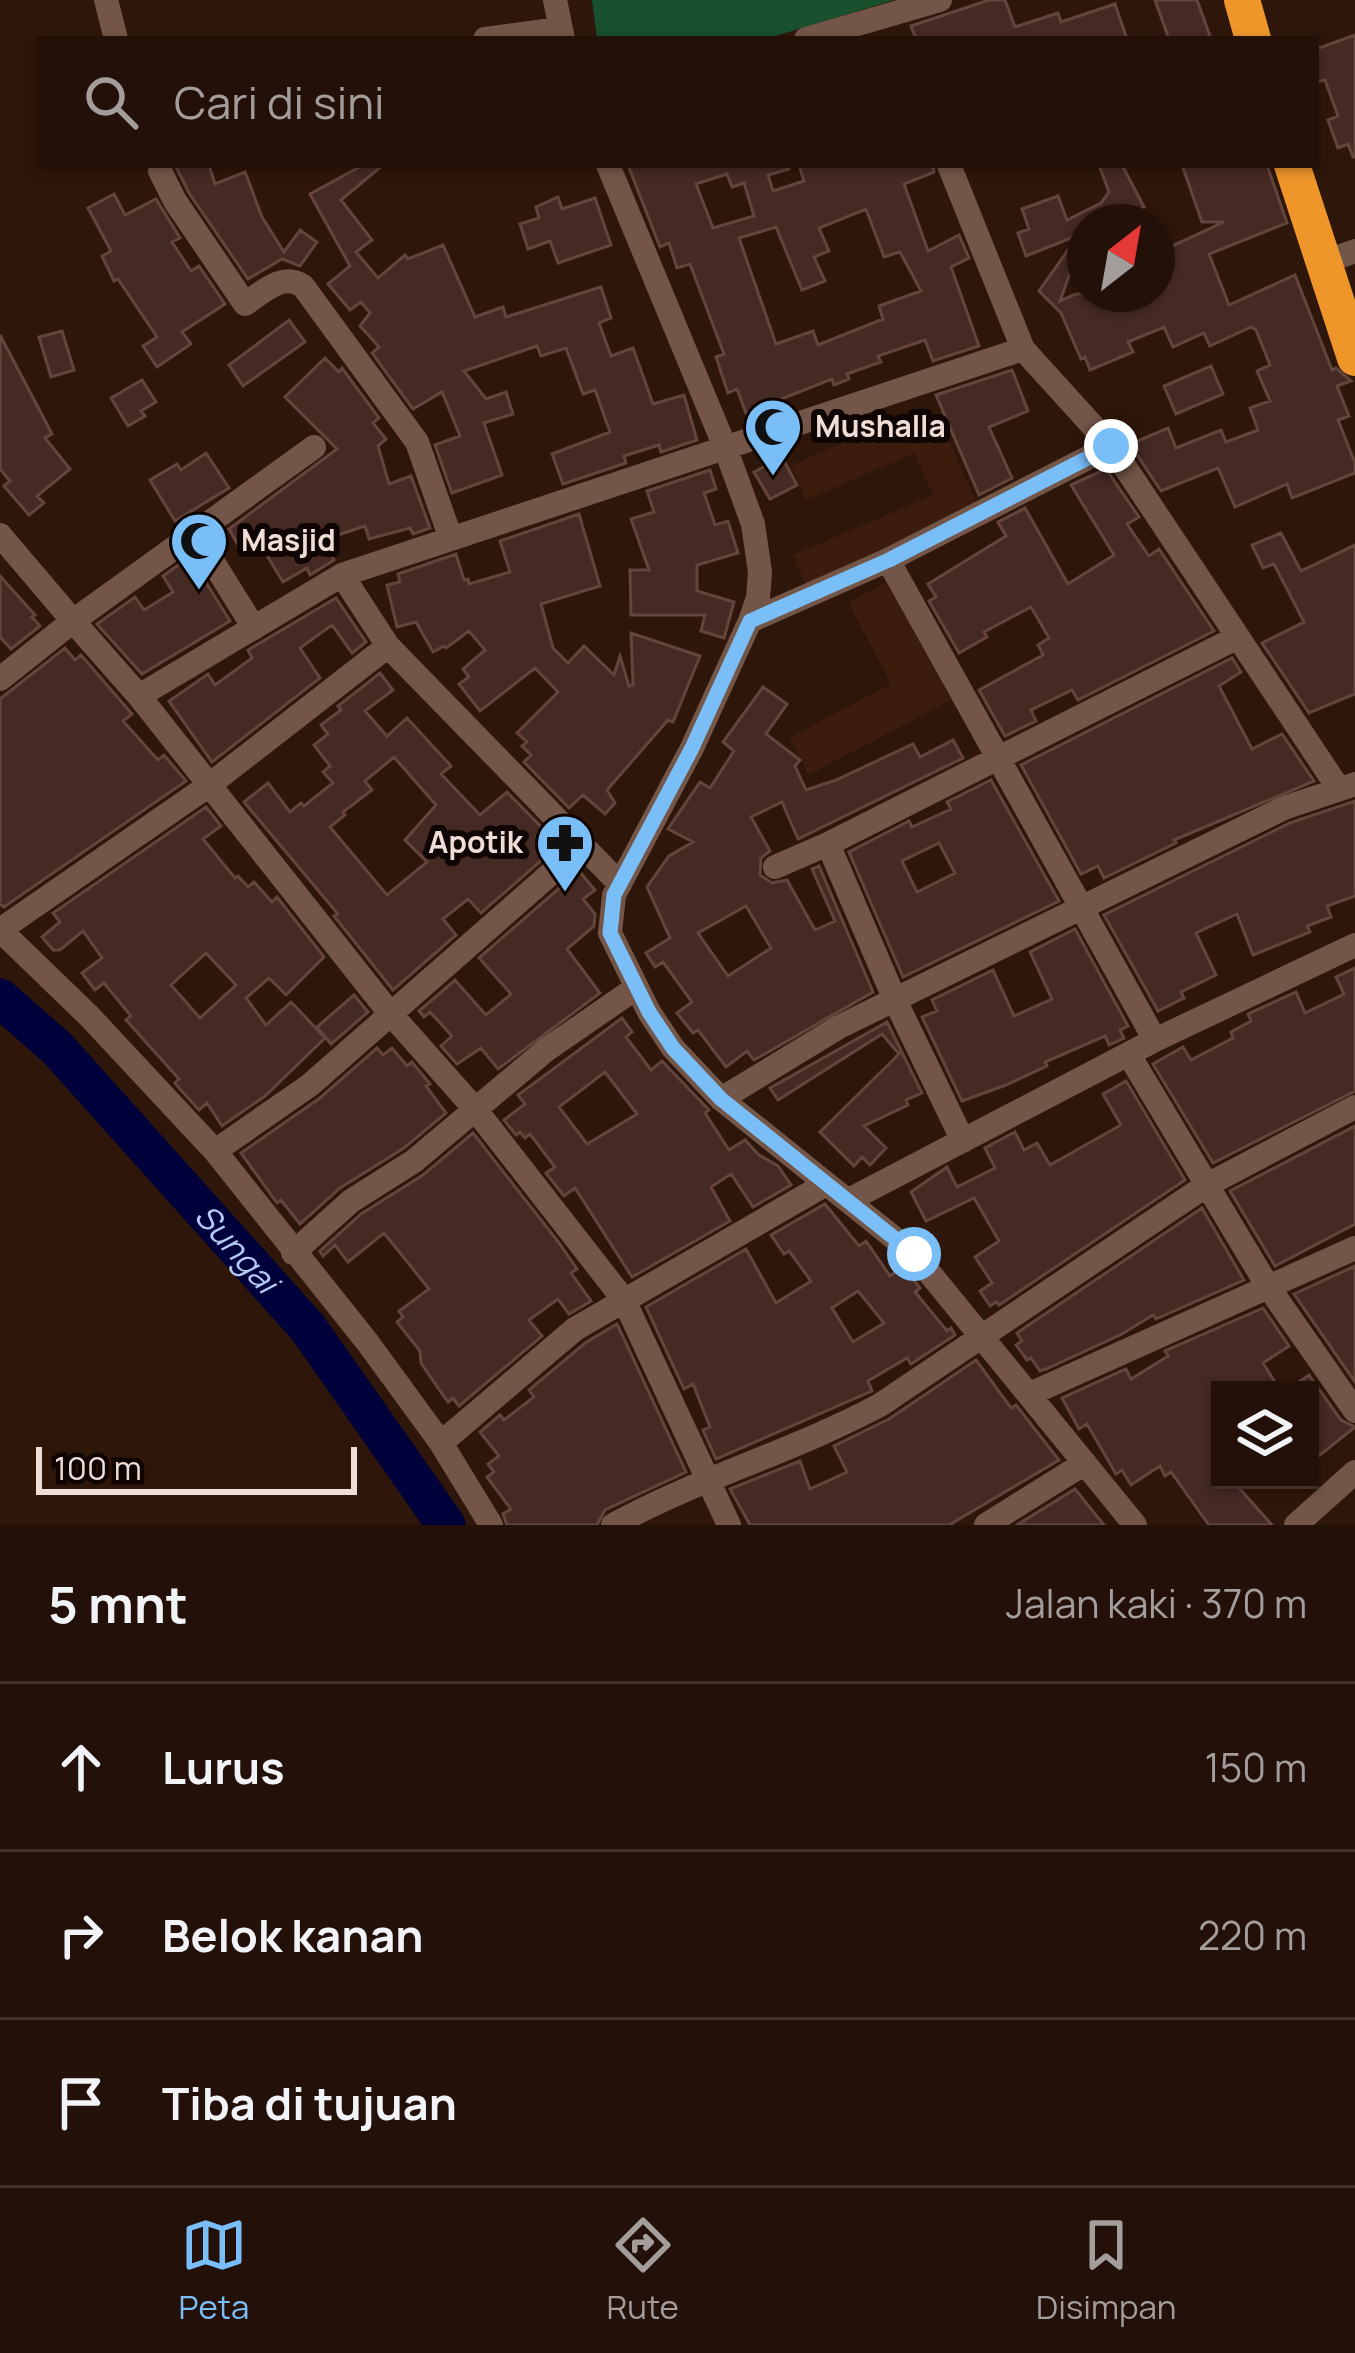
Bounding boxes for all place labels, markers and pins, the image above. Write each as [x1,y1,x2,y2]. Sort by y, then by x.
mosque icon: Mushalla [742,396,804,478]
place label: Mushalla [815,405,946,446]
mosque icon: Masjid [168,510,230,592]
place label: Masjid [241,519,336,560]
pharmacy icon: Apotik [534,812,596,894]
place label: Apotik [428,821,524,862]

